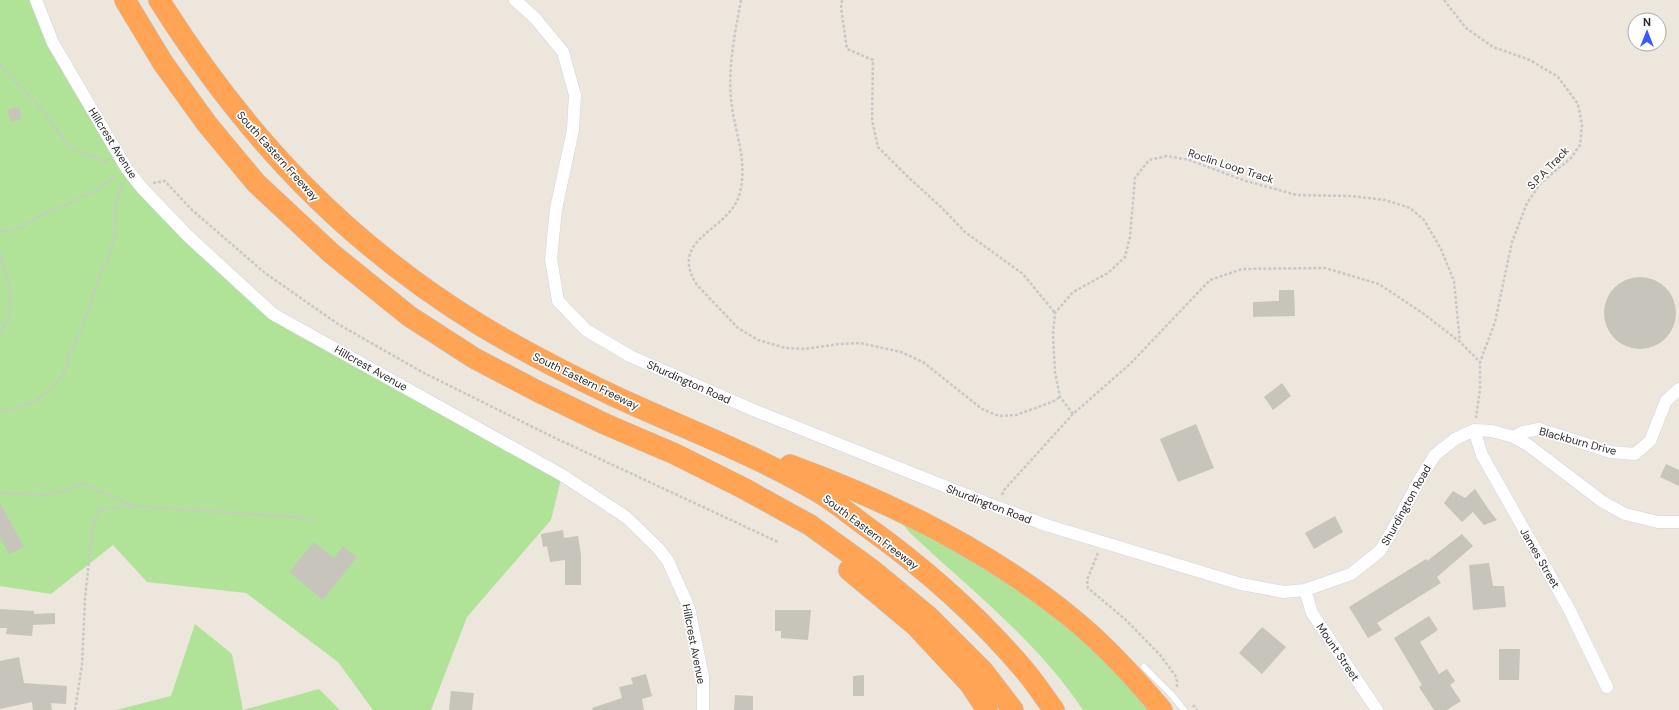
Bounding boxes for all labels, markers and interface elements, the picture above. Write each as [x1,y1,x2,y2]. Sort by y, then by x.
north arrow [1627,12,1667,52]
text: N [1643,15,1651,29]
street label: Hillcrest Avenue [86,105,140,181]
street label: South Eastern Freeway [234,108,322,204]
street label: S.P.A Track [1524,143,1572,192]
street label: Roclin Loop Track [1186,146,1276,187]
street label: Hillcrest Avenue [332,342,410,394]
street label: South Eastern Freeway [531,349,641,413]
street label: Shurdington Road [645,357,733,407]
street label: Blackburn Drive [1538,424,1618,458]
street label: Shurdington Road [1378,462,1434,548]
street label: Shurdington Road [944,481,1034,527]
street label: South Eastern Freeway [820,491,922,573]
street label: James Street [1517,525,1563,591]
street label: Hillcrest Avenue [679,603,709,685]
street label: Mount Street [1314,620,1362,684]

